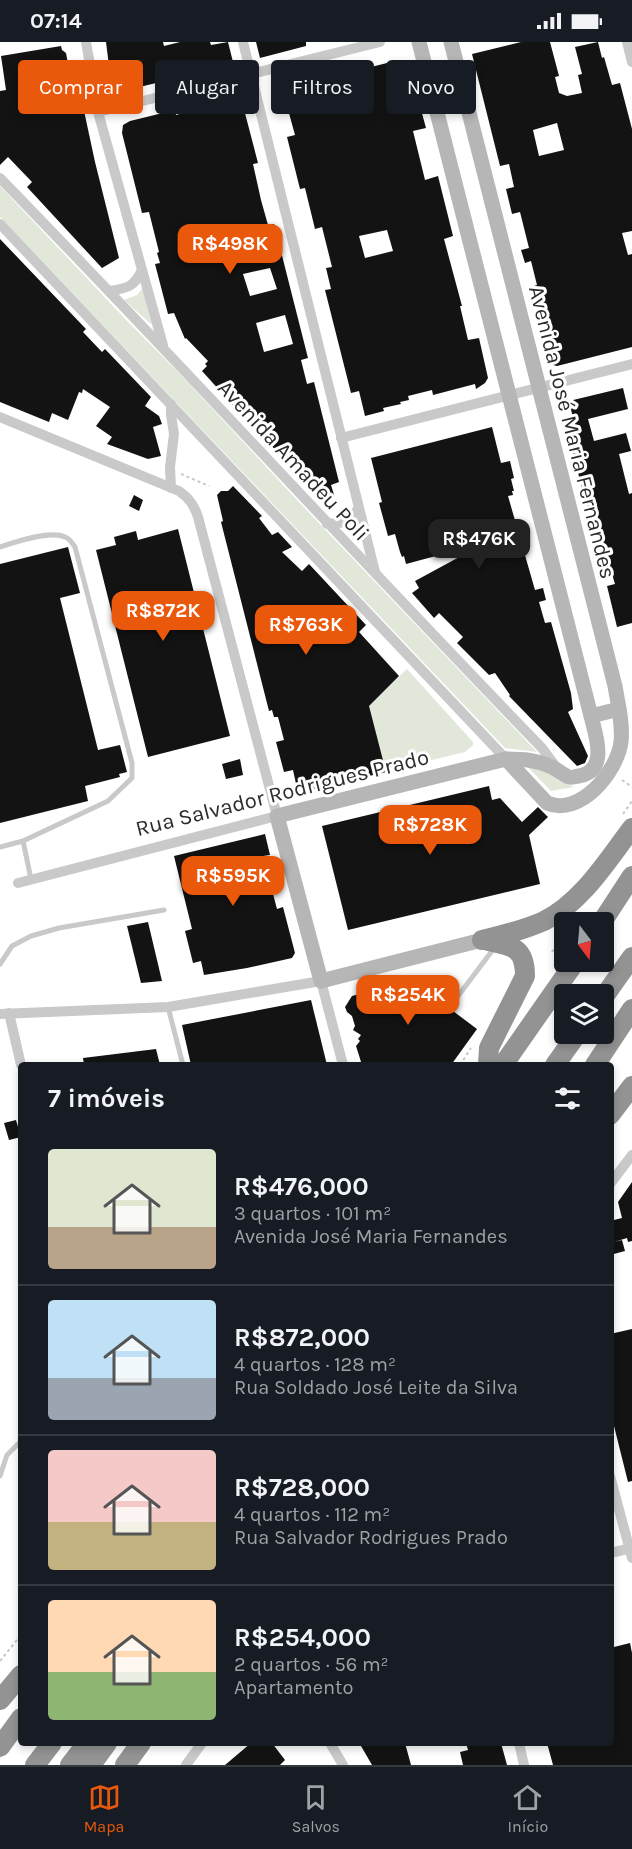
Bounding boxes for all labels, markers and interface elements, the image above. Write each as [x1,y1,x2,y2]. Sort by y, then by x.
text: 07:14 [30,8,82,34]
chip: Comprar [18,60,143,114]
chip: Alugar [155,60,259,114]
chip: Filtros [271,60,374,114]
chip: Novo [386,60,476,114]
pin: R$498K [181,224,279,275]
text: R$498K [192,232,268,255]
street label: Avenida José Maria Fernandes [523,283,621,581]
street label: Avenida Amadeu Poli [212,375,374,546]
pin: R$476K [430,519,528,570]
text: R$476K [442,527,516,550]
pin: R$872K [114,591,212,642]
text: R$872K [126,599,200,622]
pin: R$763K [257,605,355,656]
text: R$763K [269,613,343,636]
street label: Rua Salvador Rodrigues Prado [133,744,432,842]
pin: R$728K [381,805,479,856]
text: R$728K [393,813,467,836]
pin: R$595K [184,856,282,907]
text: R$595K [195,864,271,887]
north arrow [554,912,614,972]
map controls [554,912,614,1044]
pin: R$254K [359,975,457,1026]
text: R$254K [370,983,446,1006]
button: layers [554,984,614,1044]
icon: filters [551,1082,584,1115]
text: 7 imóveis [48,1083,165,1114]
text: R$476,000 [234,1171,369,1202]
icon: home [96,1173,168,1245]
text: 3 quartos · 101 m² [234,1202,391,1225]
text: Avenida José Maria Fernandes [234,1225,508,1248]
text: R$872,000 [234,1322,370,1353]
icon: home [96,1324,168,1396]
text: 4 quartos · 128 m² [234,1353,396,1376]
text: Rua Soldado José Leite da Silva [234,1376,518,1399]
text: R$728,000 [234,1472,370,1503]
icon: home [96,1474,168,1546]
text: 4 quartos · 112 m² [234,1503,390,1526]
text: Rua Salvador Rodrigues Prado [234,1526,508,1549]
text: R$254,000 [234,1622,371,1653]
icon: home [96,1624,168,1696]
text: 2 quartos · 56 m² [234,1653,389,1676]
text: Apartamento [234,1676,353,1699]
tab: Mapa [84,1781,124,1836]
tab: Salvos [292,1781,340,1836]
tab: Início [508,1781,548,1836]

